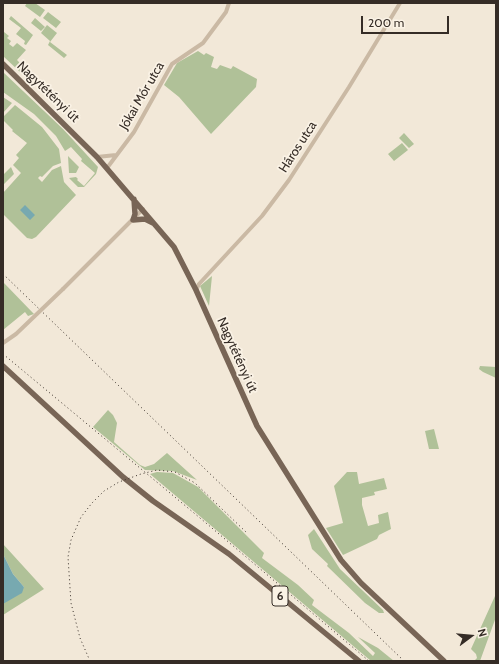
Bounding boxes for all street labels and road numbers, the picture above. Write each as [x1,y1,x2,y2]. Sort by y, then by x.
street label: Nagytétényi út [14,58,82,126]
street label: Jókai Mór utca [116,59,168,133]
street label: Háros utca [276,118,320,176]
street label: Nagytétényi út [213,315,261,395]
road number: 6 [272,586,288,606]

